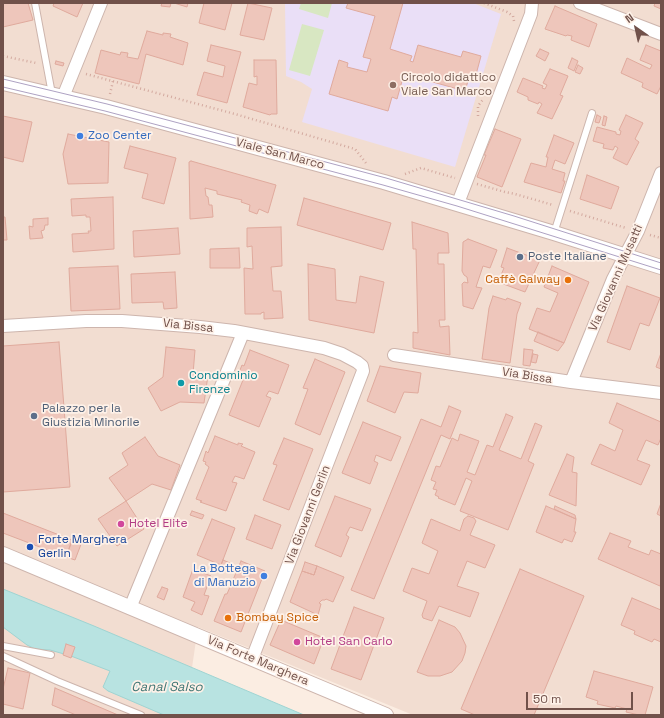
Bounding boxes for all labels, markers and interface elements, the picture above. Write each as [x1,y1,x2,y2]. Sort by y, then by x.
north arrow [616,8,656,48]
text: N [622,10,636,26]
place label: Circolo didattico Viale San Marco [401,71,496,99]
marker: Circolo didattico Viale San Marco [388,80,398,90]
place label: Zoo Center [88,129,152,143]
marker: Zoo Center [75,131,85,141]
street label: Viale San Marco [234,135,326,173]
street label: Via Giovanni Musatti [586,222,646,334]
place label: Poste Italiane [528,250,607,264]
marker: Poste Italiane [515,252,525,262]
place label: Caffè Galway [485,273,560,287]
marker: Caffè Galway [563,275,573,285]
street label: Via Bissa [162,316,214,336]
street label: Via Bissa [501,365,553,387]
place label: Condominio Firenze [189,369,258,397]
marker: Condominio Firenze [176,378,186,388]
place label: Palazzo per la Giustizia Minorile [42,402,140,430]
marker: Palazzo per la Giustizia Minorile [29,411,39,421]
street label: Via Giovanni Gerlin [282,463,334,567]
place label: Hotel Elite [129,517,188,531]
marker: Hotel Elite [116,519,126,529]
place label: Forte Marghera Gerlin [38,533,127,561]
marker: Forte Marghera Gerlin [25,542,35,552]
place label: La Bottega di Manuzio [193,562,256,590]
marker: La Bottega di Manuzio [259,571,269,581]
place label: Bombay Spice [236,611,319,625]
marker: Bombay Spice [223,613,233,623]
street label: Via Forte Marghera [205,633,311,689]
place label: Hotel San Carlo [305,635,393,649]
marker: Hotel San Carlo [292,637,302,647]
water label: Canal Salso [131,679,203,695]
scale bar [528,684,635,710]
text: 50 m [533,691,561,707]

